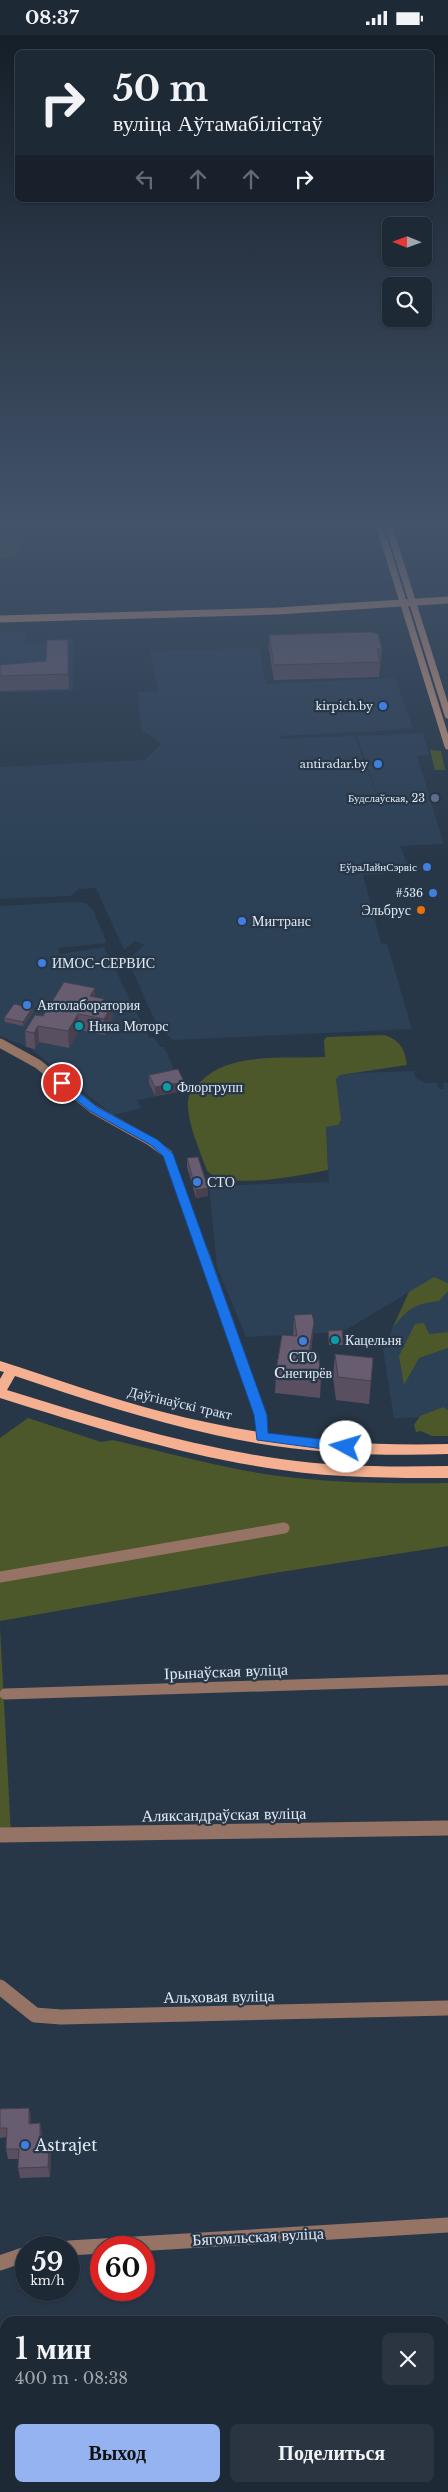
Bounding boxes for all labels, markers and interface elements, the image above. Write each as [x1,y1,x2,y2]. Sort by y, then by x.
text: 08:37 [25,6,79,29]
text: 50 m [113,67,208,110]
icon: right [30,70,95,135]
text: вуліца Аўтамабілістаў [113,110,323,137]
icon: left [131,165,159,193]
icon: ahead [184,165,212,193]
icon: ahead [237,165,265,193]
icon: right [290,165,318,193]
north arrow [382,217,432,267]
map controls [382,217,432,327]
button: search [382,277,432,327]
place label: kirpich.by [316,699,373,713]
marker: kirpich.by [377,700,389,712]
place label: antiradar.by [300,757,368,771]
marker: antiradar.by [372,758,384,770]
place label: Будслаўская, 23 [348,791,425,805]
marker: Будслаўская, 23 [429,792,441,804]
place label: ЕўраЛайнСэрвіс [339,860,417,874]
marker: ЕўраЛайнСэрвіс [421,861,433,873]
place label: #536 [396,886,423,900]
marker: #536 [427,887,439,899]
place label: Эльбрус [361,901,411,919]
marker: Эльбрус [415,904,427,916]
place label: Мигтранс [252,912,311,930]
marker: Мигтранс [236,915,248,927]
place label: ИМОС-СЕРВИС [52,954,155,972]
marker: ИМОС-СЕРВИС [36,957,48,969]
place label: Автолаборатория [37,996,141,1014]
marker: Автолаборатория [21,999,33,1011]
place label: Ника Моторс [89,1017,169,1035]
marker: Ника Моторс [73,1020,85,1032]
pin [41,1062,83,1104]
icon: arrive [48,1069,76,1097]
place label: Флоргрупп [177,1078,243,1096]
marker: Флоргрупп [161,1081,173,1093]
place label: СТО [207,1173,235,1191]
marker: СТО [191,1176,203,1188]
place label: Кацельня [345,1331,402,1349]
marker: Кацельня [329,1334,341,1346]
marker: СТО Cнегирёв [297,1335,309,1347]
place label: СТО Cнегирёв [274,1348,332,1382]
street label: Даўгінаўскі тракт [126,1382,234,1424]
position arrow [319,1420,371,1472]
street label: Ірынаўская вуліца [164,1659,288,1683]
street label: Аляксандраўская вуліца [142,1803,306,1825]
street label: Альховая вуліца [163,1985,275,2007]
place label: Astrajet [34,2135,97,2155]
marker: Astrajet [19,2139,31,2151]
street label: Бягомльская вуліца [192,2223,324,2249]
speed limit sign: 60 [90,2236,155,2301]
text: 59 [32,2247,63,2278]
text: km/h [30,2273,65,2288]
text: 1 мин [15,2330,91,2367]
button: close [382,2333,434,2385]
text: 400 m · 08:38 [15,2368,128,2388]
button: Выход [15,2424,220,2482]
button: Поделиться [230,2424,434,2482]

